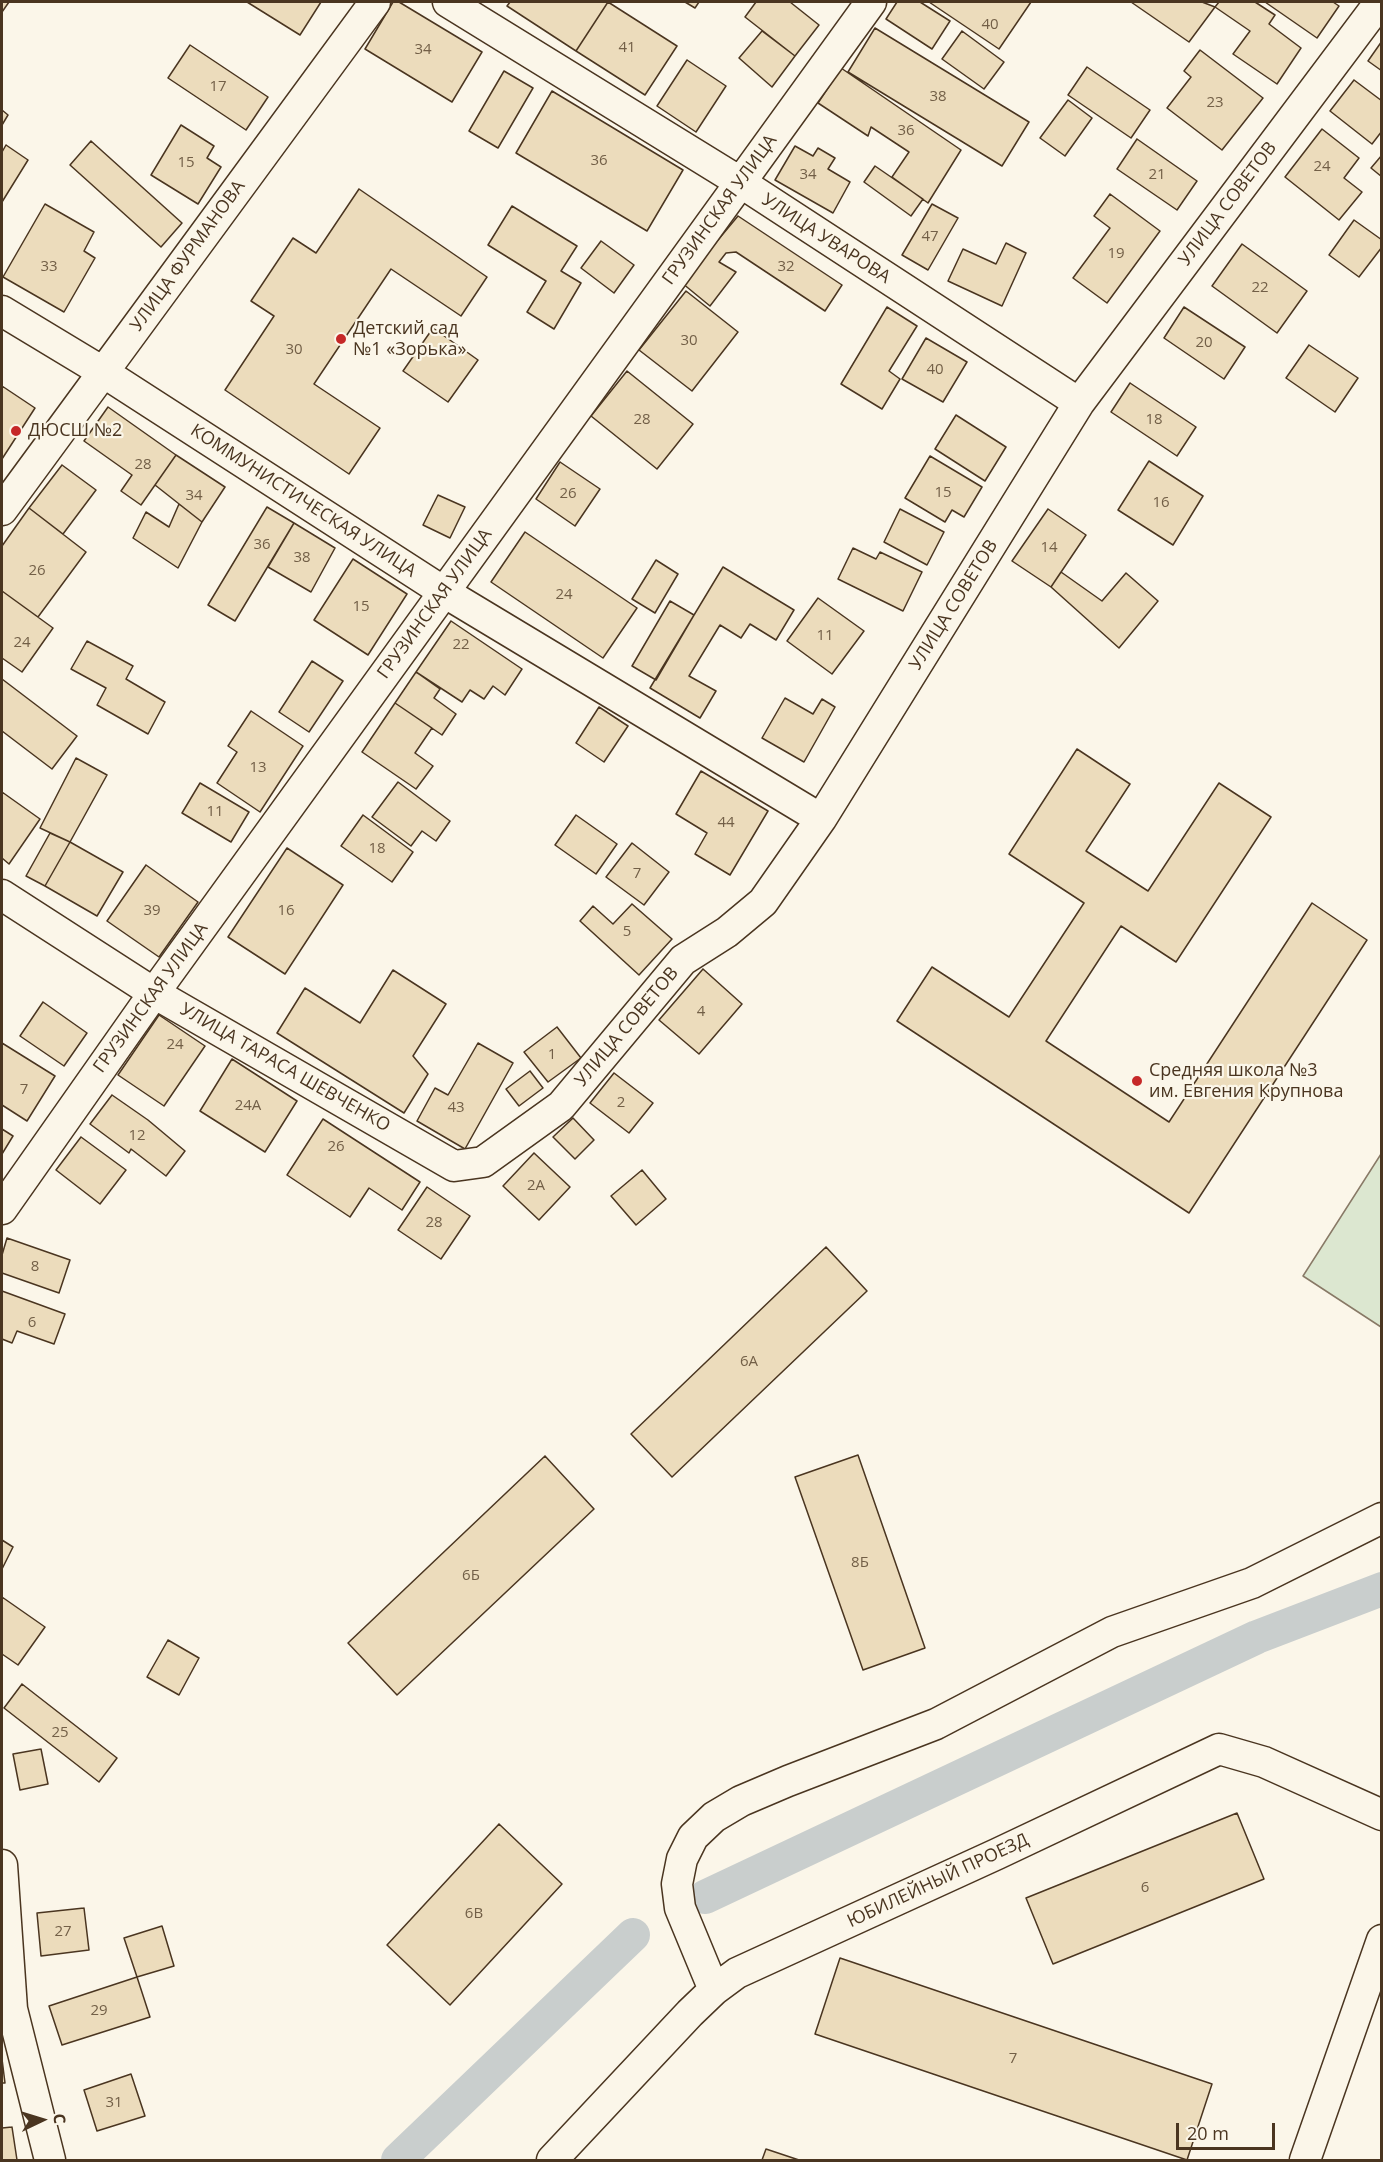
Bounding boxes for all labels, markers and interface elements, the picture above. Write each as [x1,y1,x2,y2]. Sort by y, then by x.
house number: 40 [981,16,999,34]
house number: 41 [618,39,636,57]
house number: 34 [414,41,432,59]
house number: 17 [209,78,227,96]
house number: 38 [929,88,947,106]
house number: 23 [1206,94,1224,112]
house number: 36 [897,122,915,140]
street label: ГРУЗИНСКАЯ УЛИЦА [658,131,782,289]
street label: УЛИЦА СОВЕТОВ [1174,138,1282,270]
house number: 36 [590,152,608,170]
house number: 15 [177,154,195,172]
house number: 24 [1313,158,1331,176]
house number: 34 [799,166,817,184]
house number: 21 [1148,166,1166,184]
street label: УЛИЦА ФУРМАНОВА [126,176,250,336]
street label: УЛИЦА УВАРОВА [758,189,894,289]
house number: 47 [921,228,939,246]
house number: 19 [1107,245,1125,263]
house number: 33 [40,258,58,276]
house number: 32 [777,258,795,276]
house number: 22 [1251,279,1269,297]
place label: Детский сад №1 «Зорька» [353,318,466,360]
marker: Детский сад №1 «Зорька» [334,332,348,346]
house number: 30 [680,332,698,350]
house number: 20 [1195,334,1213,352]
house number: 30 [285,341,303,359]
house number: 40 [926,361,944,379]
house number: 28 [633,411,651,429]
house number: 18 [1145,411,1163,429]
place label: ДЮСШ №2 [28,420,122,442]
street label: КОММУНИСТИЧЕСКАЯ УЛИЦА [186,420,420,582]
marker: ДЮСШ №2 [9,424,23,438]
house number: 28 [134,456,152,474]
house number: 15 [934,484,952,502]
house number: 26 [559,485,577,503]
house number: 34 [185,487,203,505]
house number: 16 [1152,494,1170,512]
street label: ГРУЗИНСКАЯ УЛИЦА [373,525,497,683]
house number: 36 [253,536,271,554]
street label: УЛИЦА СОВЕТОВ [905,536,1003,674]
house number: 14 [1040,539,1058,557]
house number: 38 [293,549,311,567]
house number: 26 [28,562,46,580]
house number: 24 [555,586,573,604]
house number: 15 [352,598,370,616]
house number: 11 [816,627,834,645]
house number: 24 [13,634,31,652]
house number: 22 [452,636,470,654]
house number: 13 [249,759,267,777]
house number: 11 [206,803,224,821]
house number: 44 [717,814,735,832]
house number: 18 [368,840,386,858]
house number: 7 [633,865,641,883]
house number: 39 [143,902,161,920]
house number: 16 [277,902,295,920]
street label: ГРУЗИНСКАЯ УЛИЦА [89,919,213,1077]
house number: 5 [623,923,631,941]
street label: УЛИЦА СОВЕТОВ [571,963,683,1091]
street label: УЛИЦА ТАРАСА ШЕВЧЕНКО [176,999,394,1137]
house number: 4 [697,1003,705,1021]
house number: 24 [166,1036,184,1054]
house number: 1 [548,1046,556,1064]
place label: Средняя школа №3 им. Евгения Крупнова [1149,1060,1343,1102]
marker: Средняя школа №3 им. Евгения Крупнова [1130,1074,1144,1088]
house number: 7 [20,1081,28,1099]
house number: 2 [617,1094,625,1112]
house number: 24А [235,1097,261,1115]
house number: 43 [447,1099,465,1117]
house number: 12 [128,1127,146,1145]
house number: 26 [327,1138,345,1156]
house number: 2А [527,1177,545,1195]
house number: 28 [425,1214,443,1232]
house number: 8 [31,1258,39,1276]
house number: 6 [28,1314,36,1332]
house number: 6А [740,1353,758,1371]
house number: 8Б [851,1554,869,1572]
house number: 6Б [462,1567,480,1585]
house number: 25 [51,1724,69,1742]
street label: ЮБИЛЕЙНЫЙ ПРОЕЗД [844,1829,1032,1933]
house number: 6 [1141,1879,1149,1897]
house number: 6В [465,1905,483,1923]
house number: 27 [54,1923,72,1941]
house number: 29 [90,2002,108,2020]
house number: 7 [1009,2050,1017,2068]
north arrow [12,2090,72,2150]
house number: 31 [105,2094,123,2112]
scale bar [1179,2111,1278,2149]
text: С [49,2113,71,2125]
text: 20 m [1187,2121,1229,2145]

